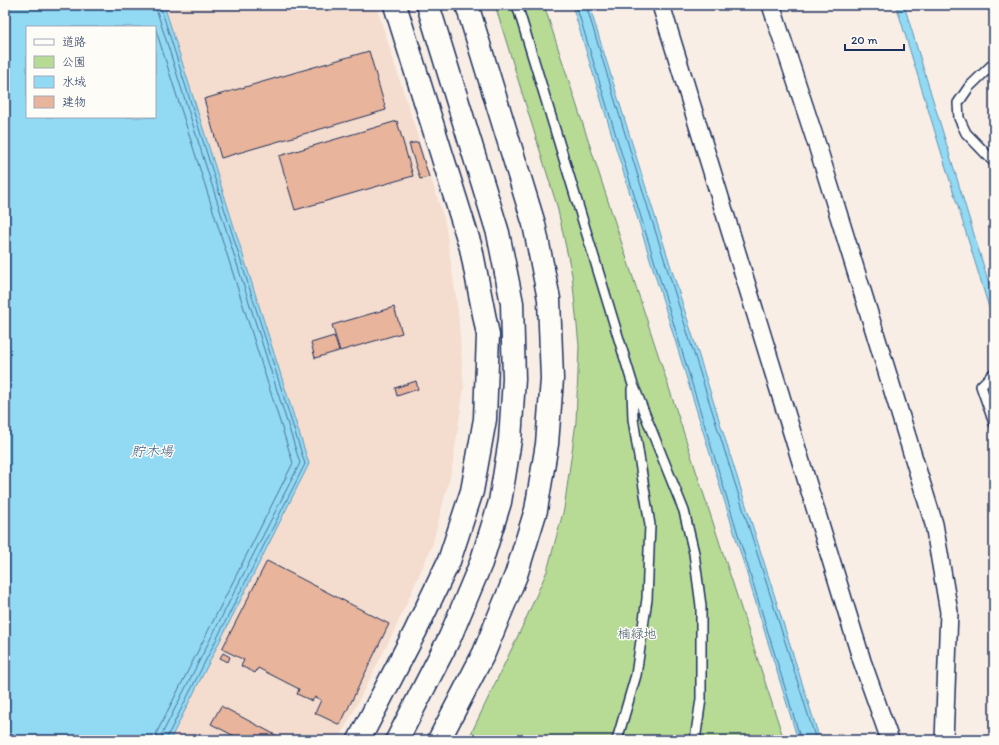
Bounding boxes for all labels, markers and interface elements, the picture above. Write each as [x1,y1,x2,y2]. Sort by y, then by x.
legend [26,26,156,118]
scale bar [845,26,904,52]
text: 20 m [851,33,878,47]
text: 道路 [62,35,86,49]
text: 公園 [62,55,86,69]
text: 水域 [62,75,86,89]
text: 建物 [62,95,86,109]
water label: 貯木場 [131,443,174,460]
park label: 楠緑地 [617,626,657,641]

